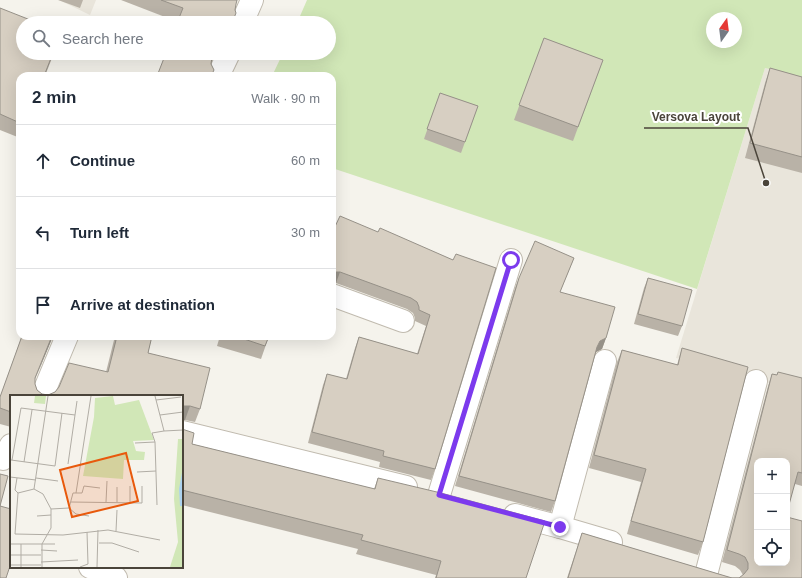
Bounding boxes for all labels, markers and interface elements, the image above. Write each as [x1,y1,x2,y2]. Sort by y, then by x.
north arrow [706,12,742,48]
search box [16,16,336,60]
icon: search [30,27,52,49]
text: Search here [62,30,144,47]
text: 2 min [32,88,76,107]
text: Walk · 90 m [251,91,320,106]
callout: Versova Layout [644,104,748,128]
text: Versova Layout [652,110,740,124]
icon: ahead [32,150,54,172]
text: Continue [70,152,135,169]
text: 60 m [291,153,320,168]
icon: left [32,222,54,244]
text: Turn left [70,224,129,241]
text: 30 m [291,225,320,240]
route start [502,251,520,269]
icon: arrive [32,294,54,316]
text: Arrive at destination [70,296,215,313]
inset map [10,395,183,568]
map controls [754,458,790,566]
button: + [754,458,790,494]
button: − [754,494,790,530]
route end [551,518,569,536]
button: locate [754,530,790,566]

